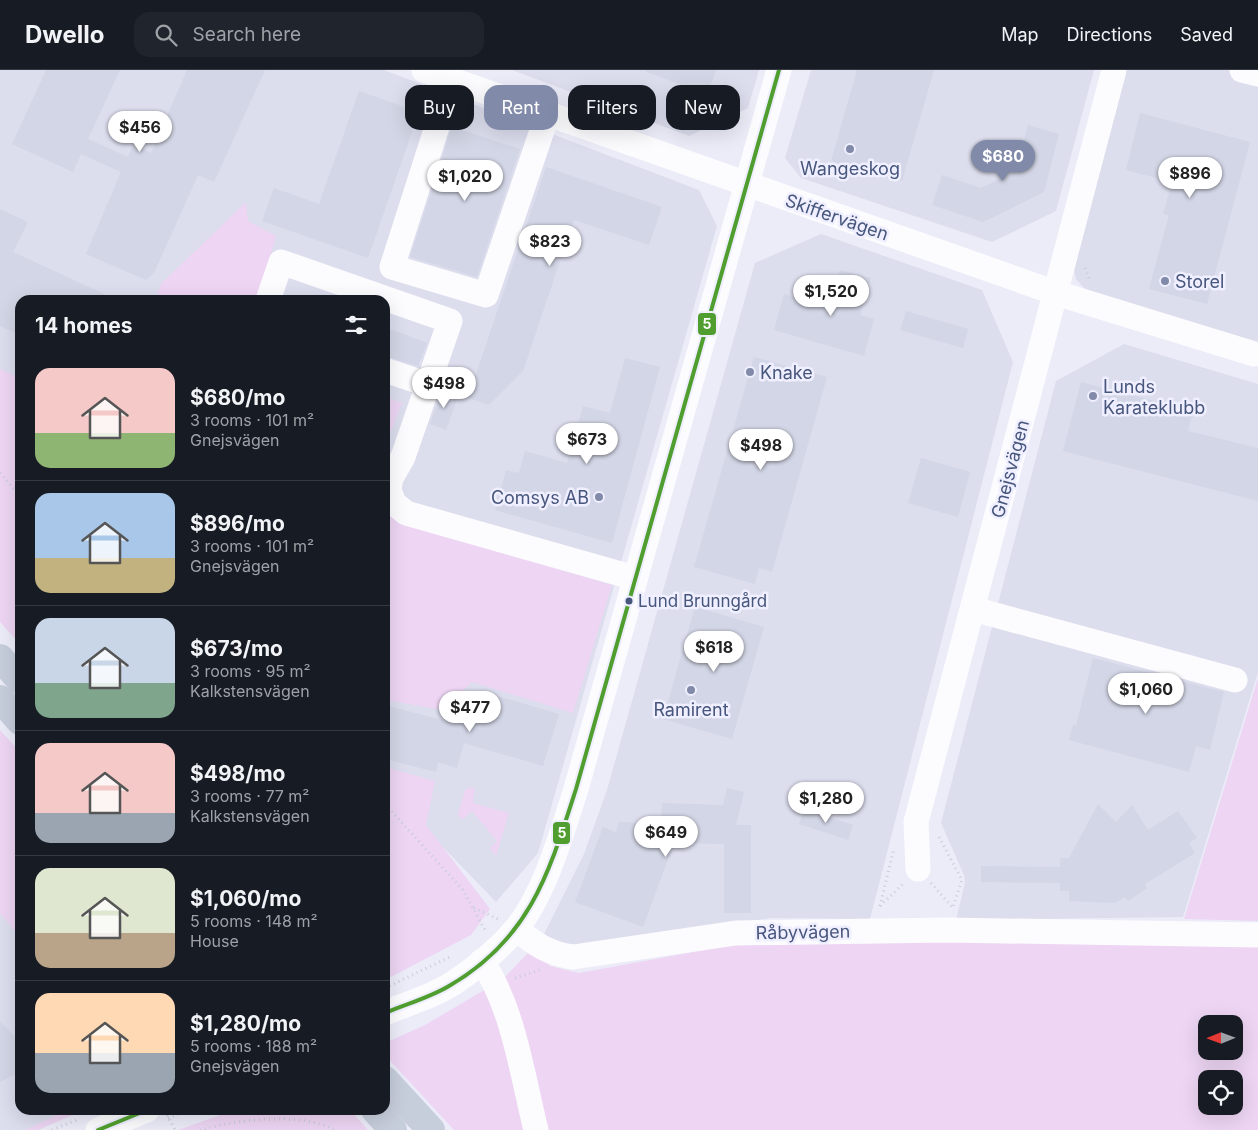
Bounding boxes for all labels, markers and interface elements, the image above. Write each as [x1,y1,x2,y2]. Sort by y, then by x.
search box [134,12,484,57]
text: Dwello [25,20,104,49]
icon: search [152,21,180,49]
text: Search here [192,23,301,46]
text: Map [1001,24,1039,45]
text: Directions [1067,24,1152,45]
text: Saved [1180,24,1233,45]
chip: Buy [405,85,474,130]
chip: Rent [484,85,558,130]
chip: Filters [568,85,656,130]
chip: New [666,85,740,130]
pin: $456 [110,111,170,153]
text: $456 [119,117,161,137]
pin: $680 [973,140,1033,182]
marker: Wangeskog [844,143,856,155]
text: $680 [982,146,1024,166]
pin: $896 [1160,156,1220,199]
place label: Wangeskog [800,158,900,179]
pin: $1,020 [424,160,506,202]
text: $896 [1169,163,1211,183]
text: $1,020 [438,166,492,186]
street label: Skiffervägen [783,190,891,244]
pin: $823 [520,224,580,267]
text: $823 [529,231,571,251]
place label: Storel [1175,271,1224,292]
pin: $1,520 [790,274,872,317]
marker: Storel [1159,275,1171,287]
text: $1,520 [804,281,858,301]
icon: filters [342,311,370,339]
line badge: 5 [697,312,717,336]
text: 14 homes [35,313,133,338]
text: 5 [703,315,712,332]
place label: Knake [760,362,813,383]
pin: $498 [414,366,474,409]
marker: Knake [744,366,756,378]
text: $498 [423,373,465,393]
place label: Lunds Karateklubb [1103,376,1205,418]
text: $680/mo [190,385,285,410]
icon: home [75,388,135,448]
marker: Lunds Karateklubb [1087,390,1099,402]
text: 3 rooms · 101 m² [190,410,314,430]
street label: Gnejsvägen [987,418,1033,520]
pin: $673 [557,422,617,465]
pin: $498 [731,428,791,471]
text: $673 [567,429,607,449]
text: Gnejsvägen [190,430,280,450]
text: $498 [740,435,782,455]
place label: Comsys AB [491,487,589,508]
marker: Comsys AB [593,491,605,503]
text: $896/mo [190,511,285,536]
icon: home [75,513,135,573]
text: 3 rooms · 101 m² [190,536,314,556]
text: Gnejsvägen [190,556,280,576]
place label: Lund Brunngård [638,591,767,611]
marker: Lund Brunngård [624,596,634,606]
pin: $618 [684,630,744,673]
text: $673/mo [190,636,283,661]
text: $618 [695,637,733,657]
icon: home [75,638,135,698]
text: 3 rooms · 95 m² [190,661,311,681]
pin: $1,060 [1105,672,1187,715]
text: $1,060 [1119,679,1173,699]
text: Kalkstensvägen [190,681,310,701]
marker: Ramirent [685,684,697,696]
pin: $477 [440,690,500,733]
text: $477 [450,697,490,717]
place label: Ramirent [653,699,729,720]
text: $498/mo [190,761,285,786]
icon: home [75,763,135,823]
pin: $1,280 [785,782,867,824]
text: 3 rooms · 77 m² [190,786,309,806]
text: $1,280 [799,788,853,808]
text: Kalkstensvägen [190,806,310,826]
pin: $649 [636,816,696,858]
line badge: 5 [552,821,571,845]
text: $649 [645,822,687,842]
text: 5 [558,824,567,841]
text: $1,060/mo [190,886,301,911]
icon: home [75,888,135,948]
text: 5 rooms · 148 m² [190,911,318,931]
street label: Råbyvägen [755,921,851,943]
text: House [190,931,239,951]
text: $1,280/mo [190,1011,301,1036]
icon: home [75,1013,135,1073]
north arrow [1198,1015,1242,1060]
map controls [1198,1015,1243,1115]
text: 5 rooms · 188 m² [190,1036,317,1056]
text: Gnejsvägen [190,1056,280,1076]
button: locate [1198,1070,1243,1115]

